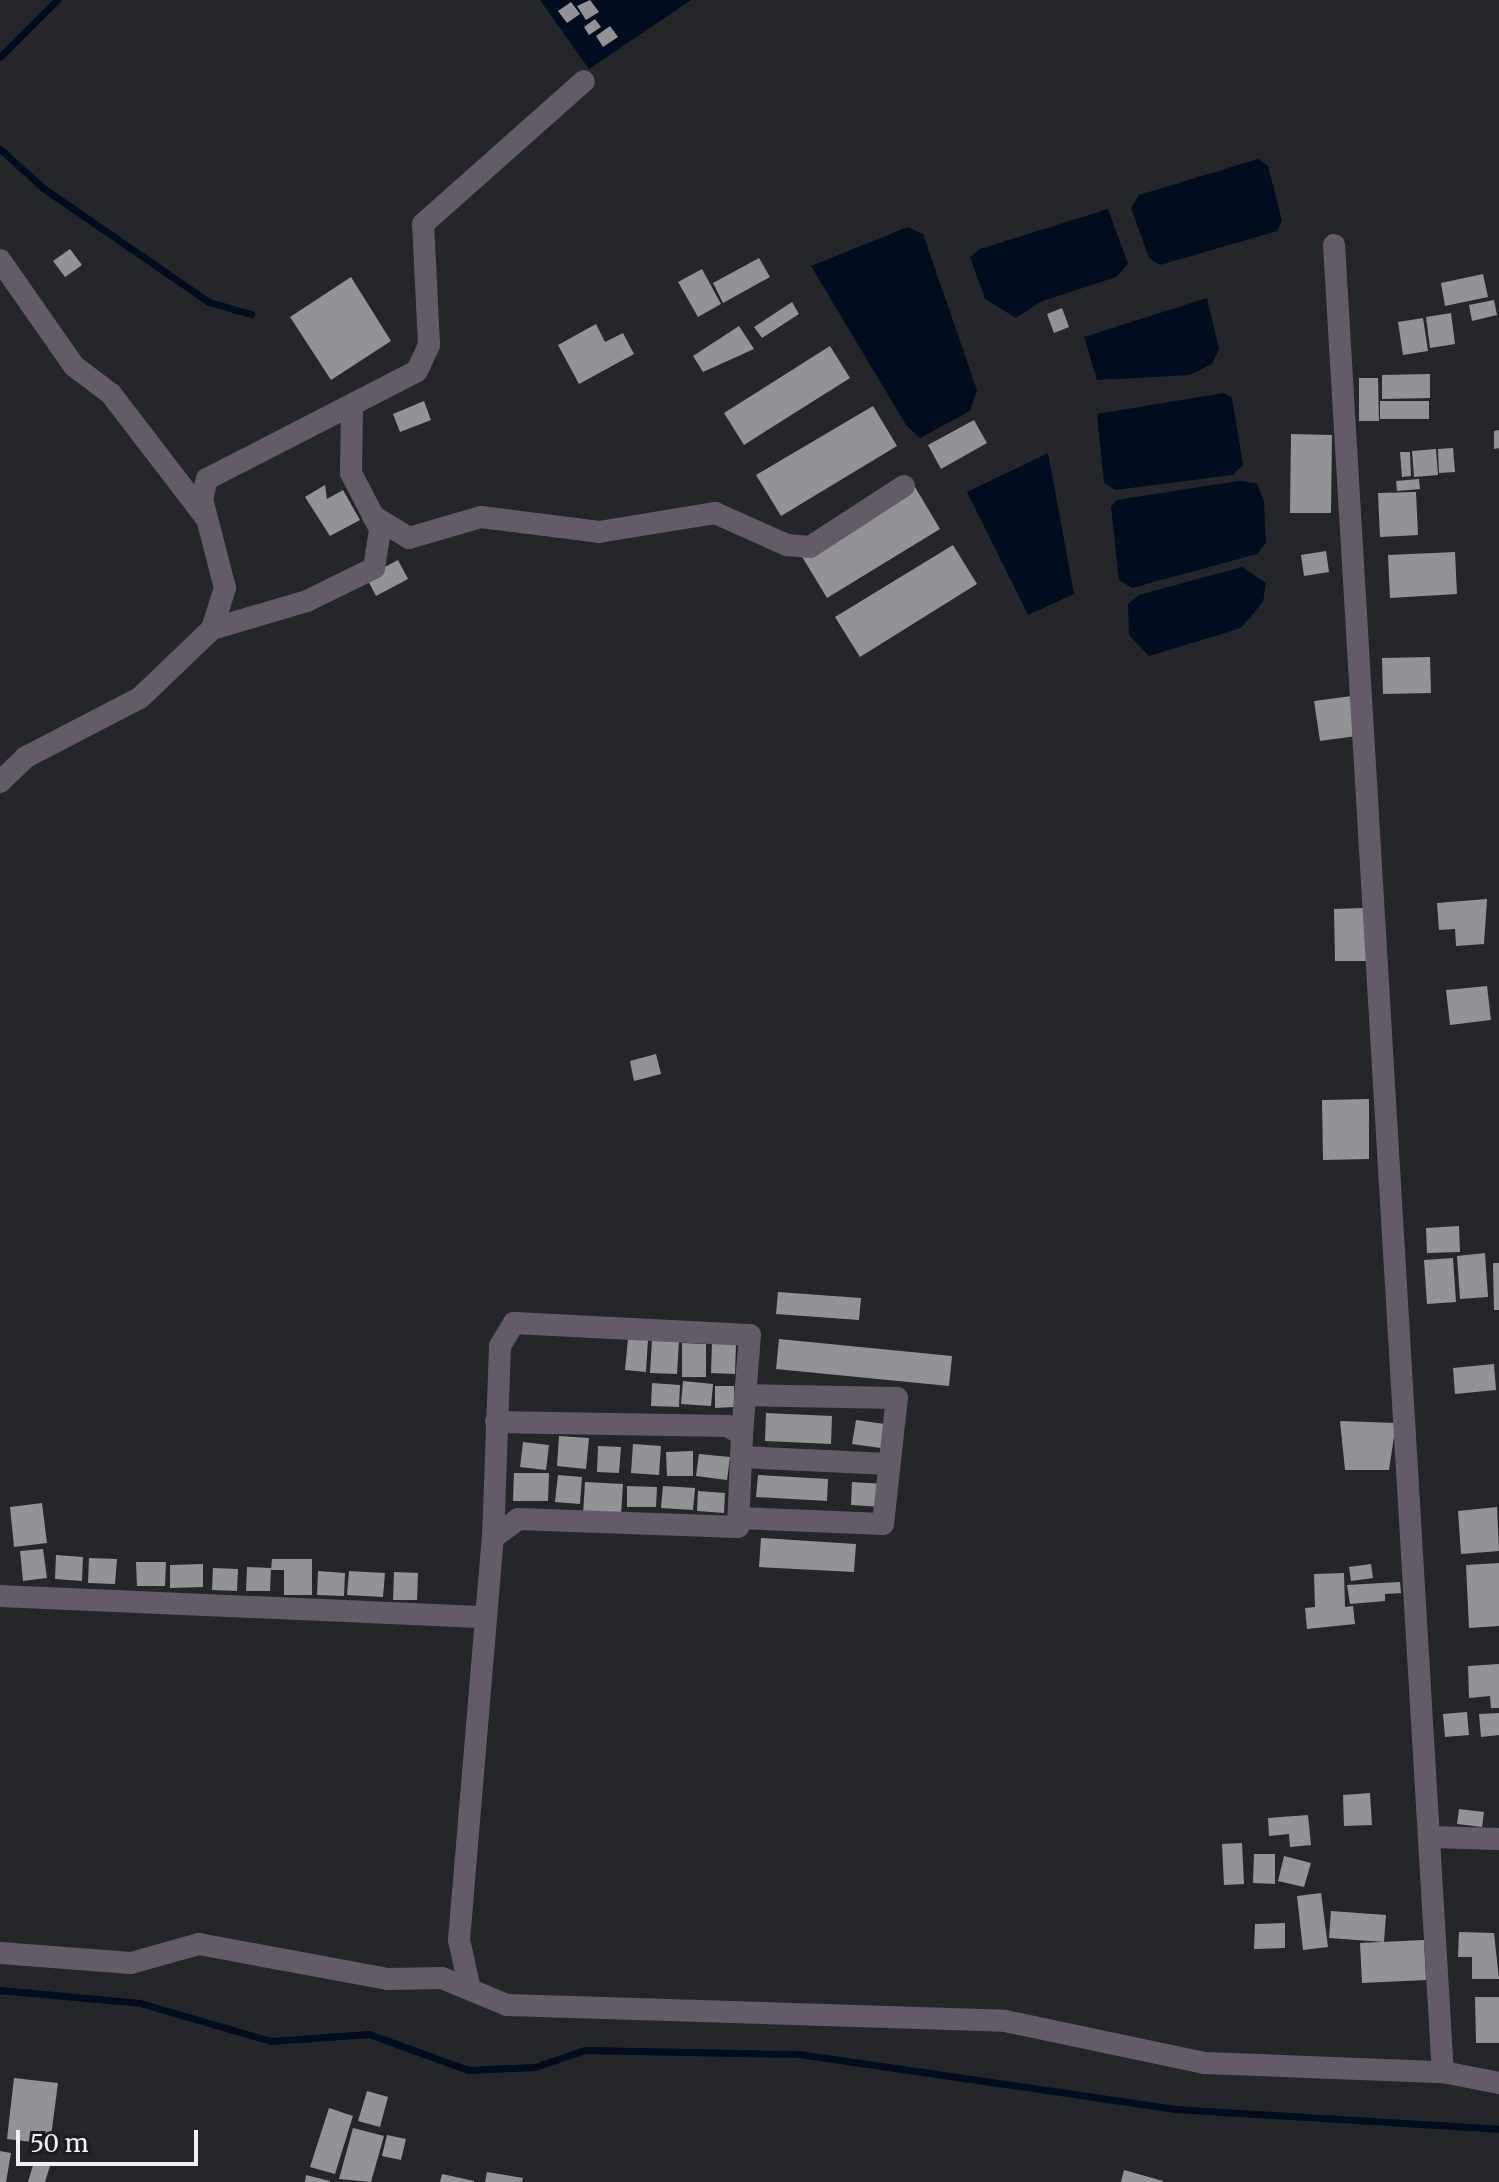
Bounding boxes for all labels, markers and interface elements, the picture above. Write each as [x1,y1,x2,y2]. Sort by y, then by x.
scale bar [20,2114,202,2164]
text: 50 m [30,2128,89,2159]

